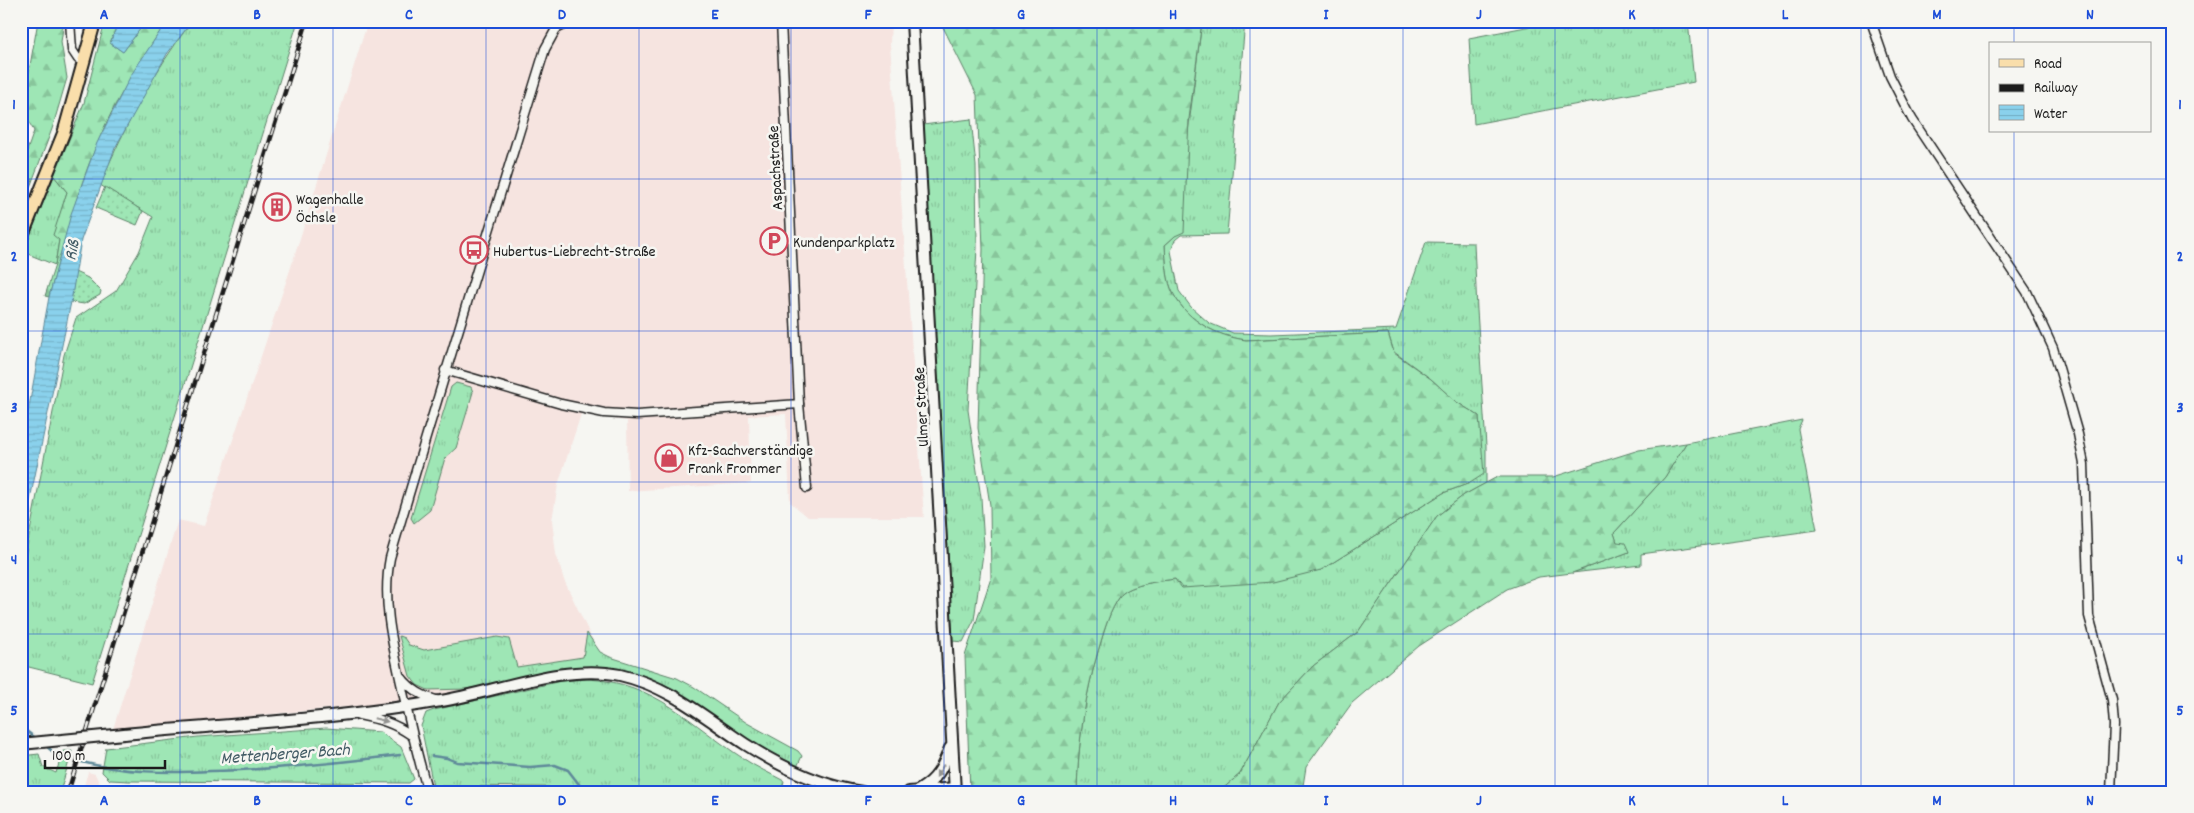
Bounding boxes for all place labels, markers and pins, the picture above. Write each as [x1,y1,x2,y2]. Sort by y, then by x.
place label: Wagenhalle Öchsle [296,189,364,230]
building icon: Wagenhalle Öchsle [262,192,292,222]
parking icon: Kundenparkplatz [759,226,789,256]
place label: Kundenparkplatz [793,232,895,255]
bus stop icon: Hubertus-Liebrecht-Straße [459,235,489,265]
place label: Hubertus-Liebrecht-Straße [493,241,656,264]
place label: Kfz-Sachverständige Frank Frommer [688,440,813,481]
shop icon: Kfz-Sachverständige Frank Frommer [654,443,684,473]

